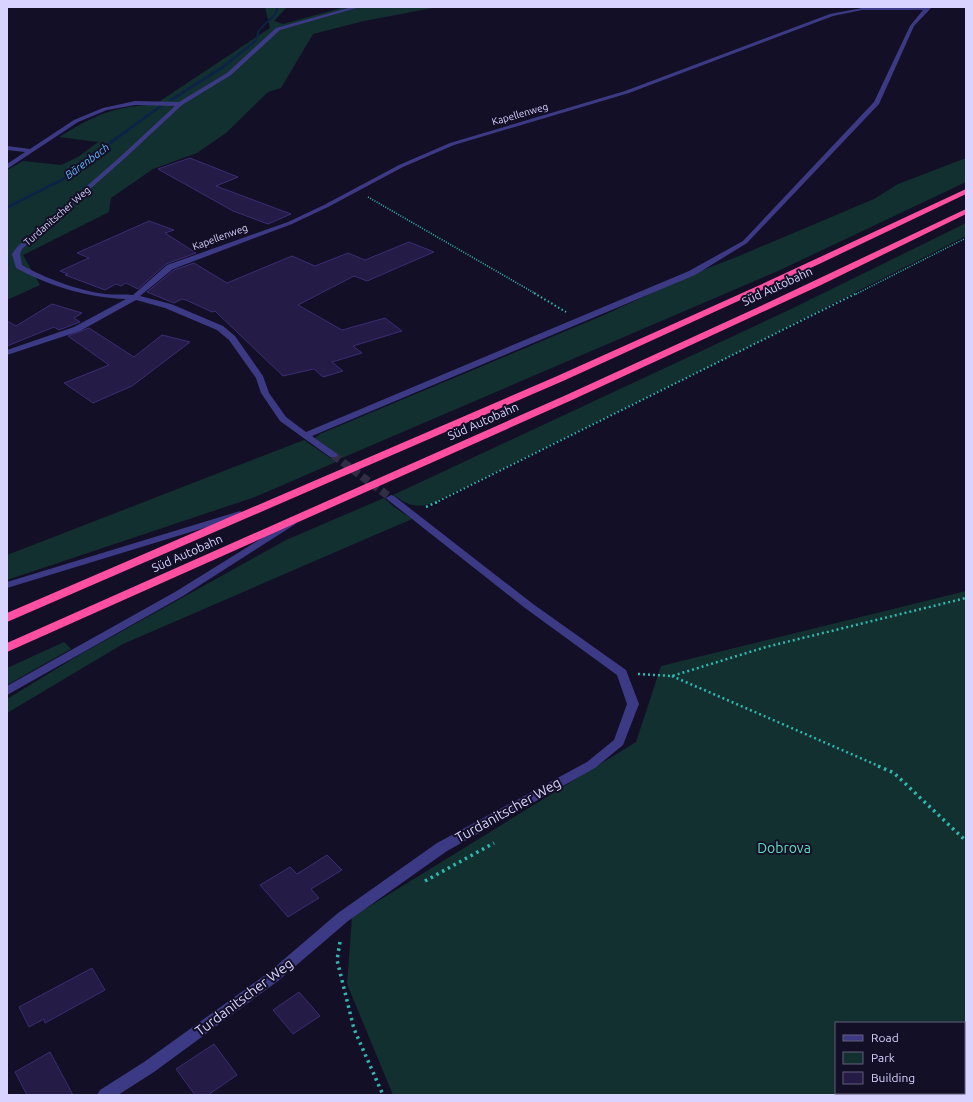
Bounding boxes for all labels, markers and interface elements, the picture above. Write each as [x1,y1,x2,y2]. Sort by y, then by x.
street label: Kapellenweg [491,101,549,127]
water label: Bärenbach [63,141,111,181]
street label: Turdanitscher Weg [22,184,92,248]
street label: Kapellenweg [191,222,249,252]
street label: Süd Autobahn [740,264,814,308]
street label: Süd Autobahn [446,400,520,442]
street label: Süd Autobahn [150,532,224,574]
street label: Turdanitscher Weg [452,774,564,846]
park label: Dobrova [757,840,811,856]
street label: Turdanitscher Weg [192,955,296,1039]
legend [835,1022,965,1094]
text: Road [871,1031,899,1044]
text: Park [871,1051,895,1064]
text: Building [871,1071,915,1084]

